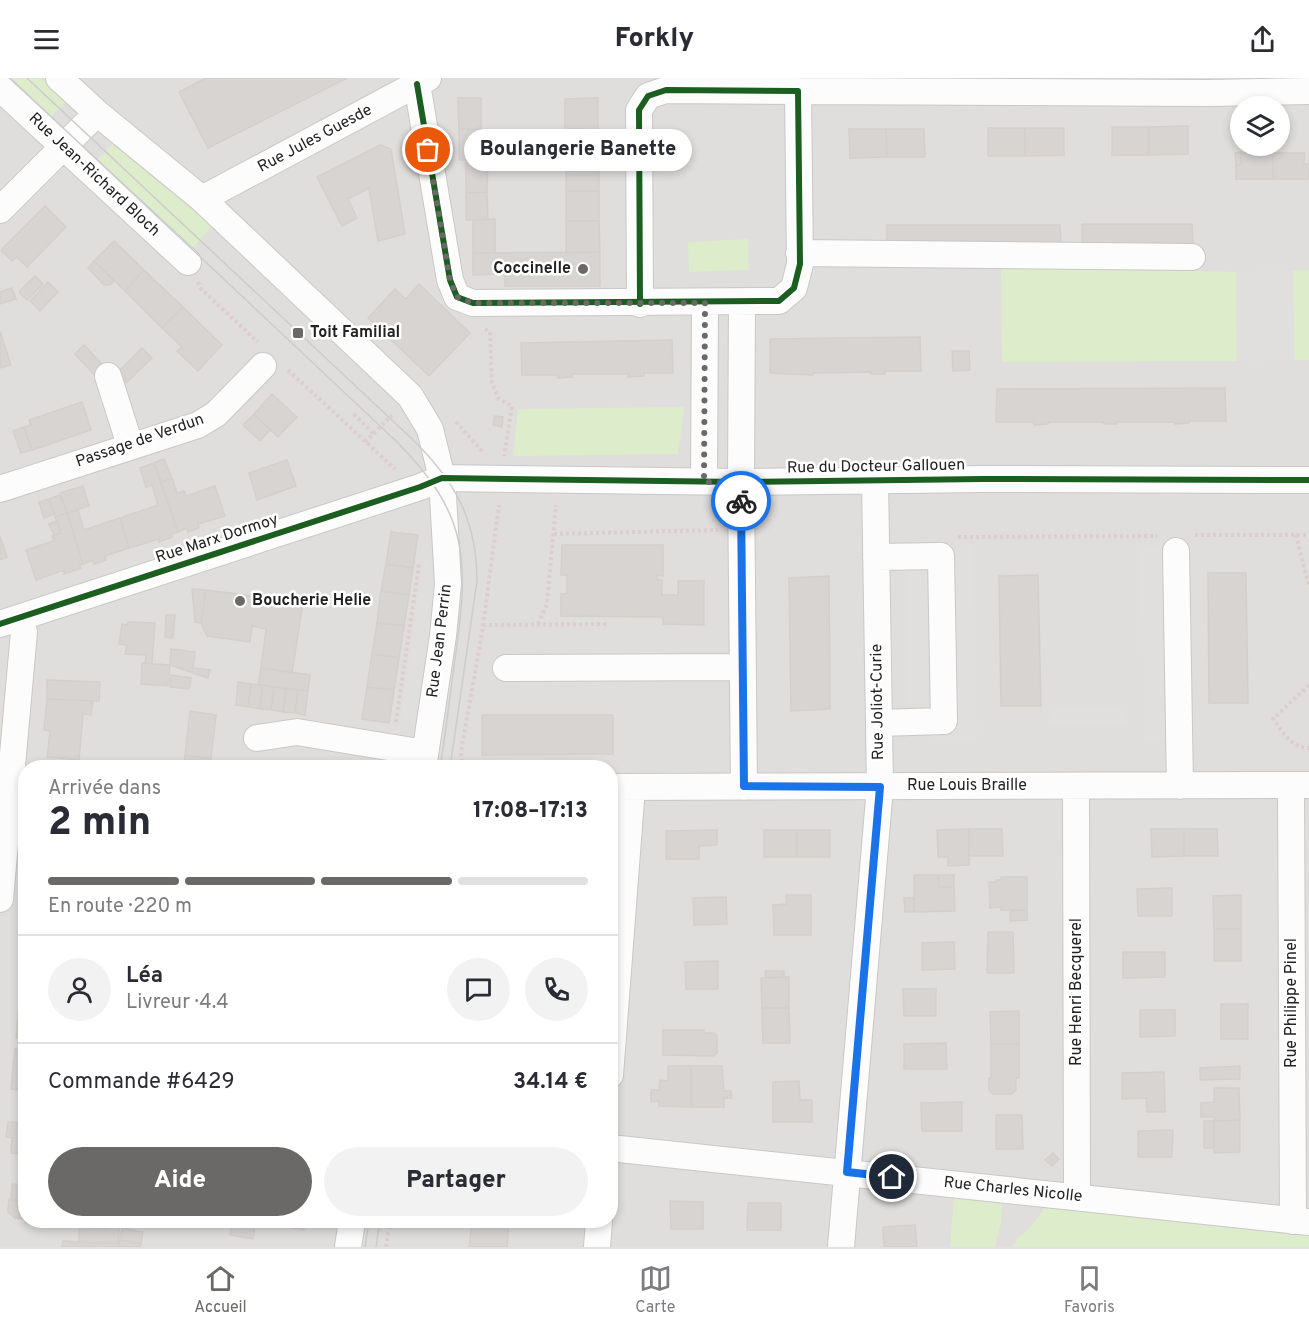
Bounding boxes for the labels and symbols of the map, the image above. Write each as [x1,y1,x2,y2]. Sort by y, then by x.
street label: Rue Jules Guesde [254,100,376,178]
street label: Rue Jean-Richard Bloch [24,109,164,241]
pin [402,124,453,175]
callout: Boulangerie Banette [464,129,692,171]
place label: Coccinelle [493,259,571,279]
marker: Coccinelle [576,262,590,276]
place label: Toit Familial [310,323,400,343]
marker: Toit Familial [291,326,305,340]
street label: Passage de Verdun [73,410,207,472]
street label: Rue du Docteur Gallouen [787,455,965,479]
courier [711,471,771,531]
street label: Rue Marx Dormoy [153,510,281,568]
street label: Rue Jean Perrin [423,583,457,699]
place label: Boucherie Helie [252,591,371,611]
marker: Boucherie Helie [233,594,247,608]
street label: Rue Joliot-Curie [867,644,889,760]
street label: Rue Louis Braille [907,776,1027,796]
street label: Rue Henri Becquerel [1067,918,1087,1066]
street label: Rue Philippe Pinel [1282,938,1302,1068]
pin [866,1151,917,1202]
street label: Rue Charles Nicolle [943,1173,1083,1207]

